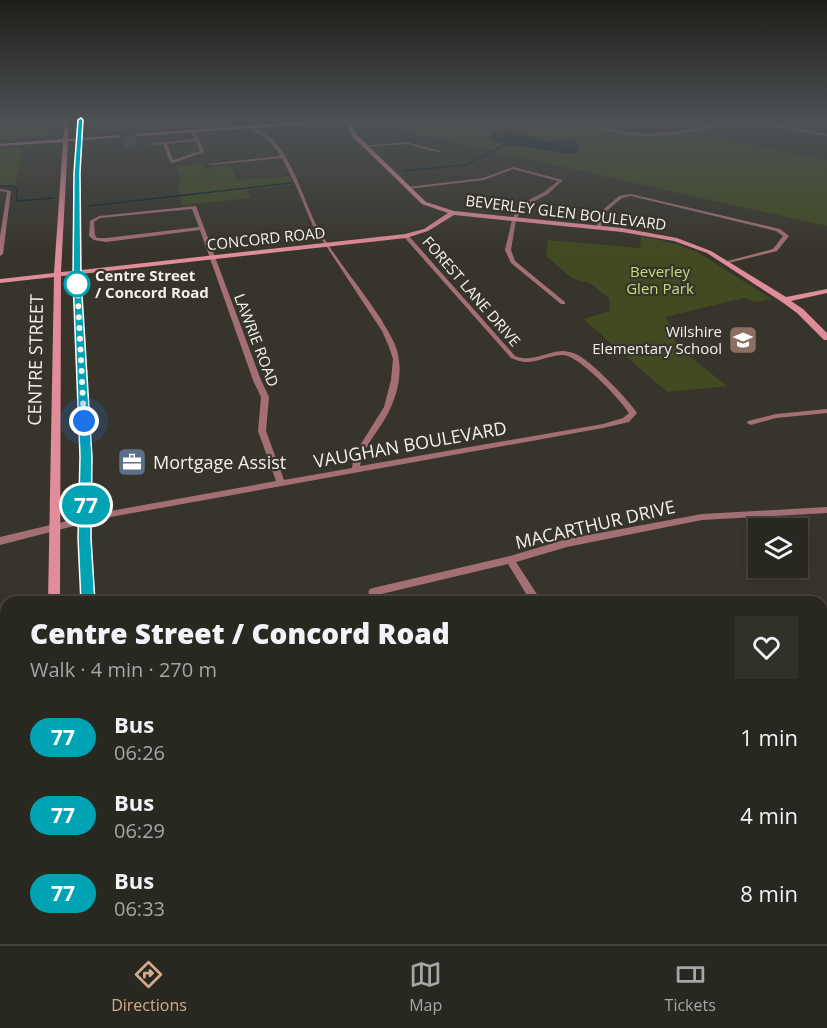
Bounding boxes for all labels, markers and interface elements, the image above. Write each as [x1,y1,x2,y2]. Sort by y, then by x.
street label: BEVERLEY GLEN BOULEVARD [464,190,668,234]
street label: CONCORD ROAD [206,222,326,254]
street label: FOREST LANE DRIVE [419,232,525,350]
park label: Beverley Glen Park [626,261,694,298]
place label: Centre Street / Concord Road [95,265,209,302]
marker: Centre Street / Concord Road [64,271,90,297]
street label: LAWRIE ROAD [230,291,284,389]
street label: CENTRE STREET [22,294,48,426]
place label: Wilshire Elementary School [592,321,722,358]
school or university icon: Wilshire Elementary School [727,324,759,356]
your location [69,406,99,436]
street label: VAUGHAN BOULEVARD [312,415,508,473]
office icon: Mortgage Assist [116,446,148,478]
place label: Mortgage Assist [153,450,286,474]
line badge: 77 [59,486,113,524]
text: 77 [74,491,98,519]
street label: MACARTHUR DRIVE [513,494,677,554]
map controls [748,518,808,578]
button: layers [748,518,808,578]
text: Centre Street / Concord Road [30,614,450,652]
button: heart [735,616,798,679]
text: Walk · 4 min · 270 m [30,656,217,683]
text: Bus [114,709,154,739]
text: 1 min [740,722,798,752]
text: 77 [51,723,75,751]
text: 06:26 [114,739,165,766]
text: Bus [114,787,154,817]
text: 4 min [740,800,798,830]
text: 77 [51,801,75,829]
text: 06:29 [114,817,165,844]
text: Bus [114,865,154,895]
text: 8 min [740,878,798,908]
text: 77 [51,879,75,907]
text: 06:33 [114,895,165,922]
tab: Directions [111,958,187,1016]
tab: Map [409,958,442,1016]
tab: Tickets [665,958,716,1016]

